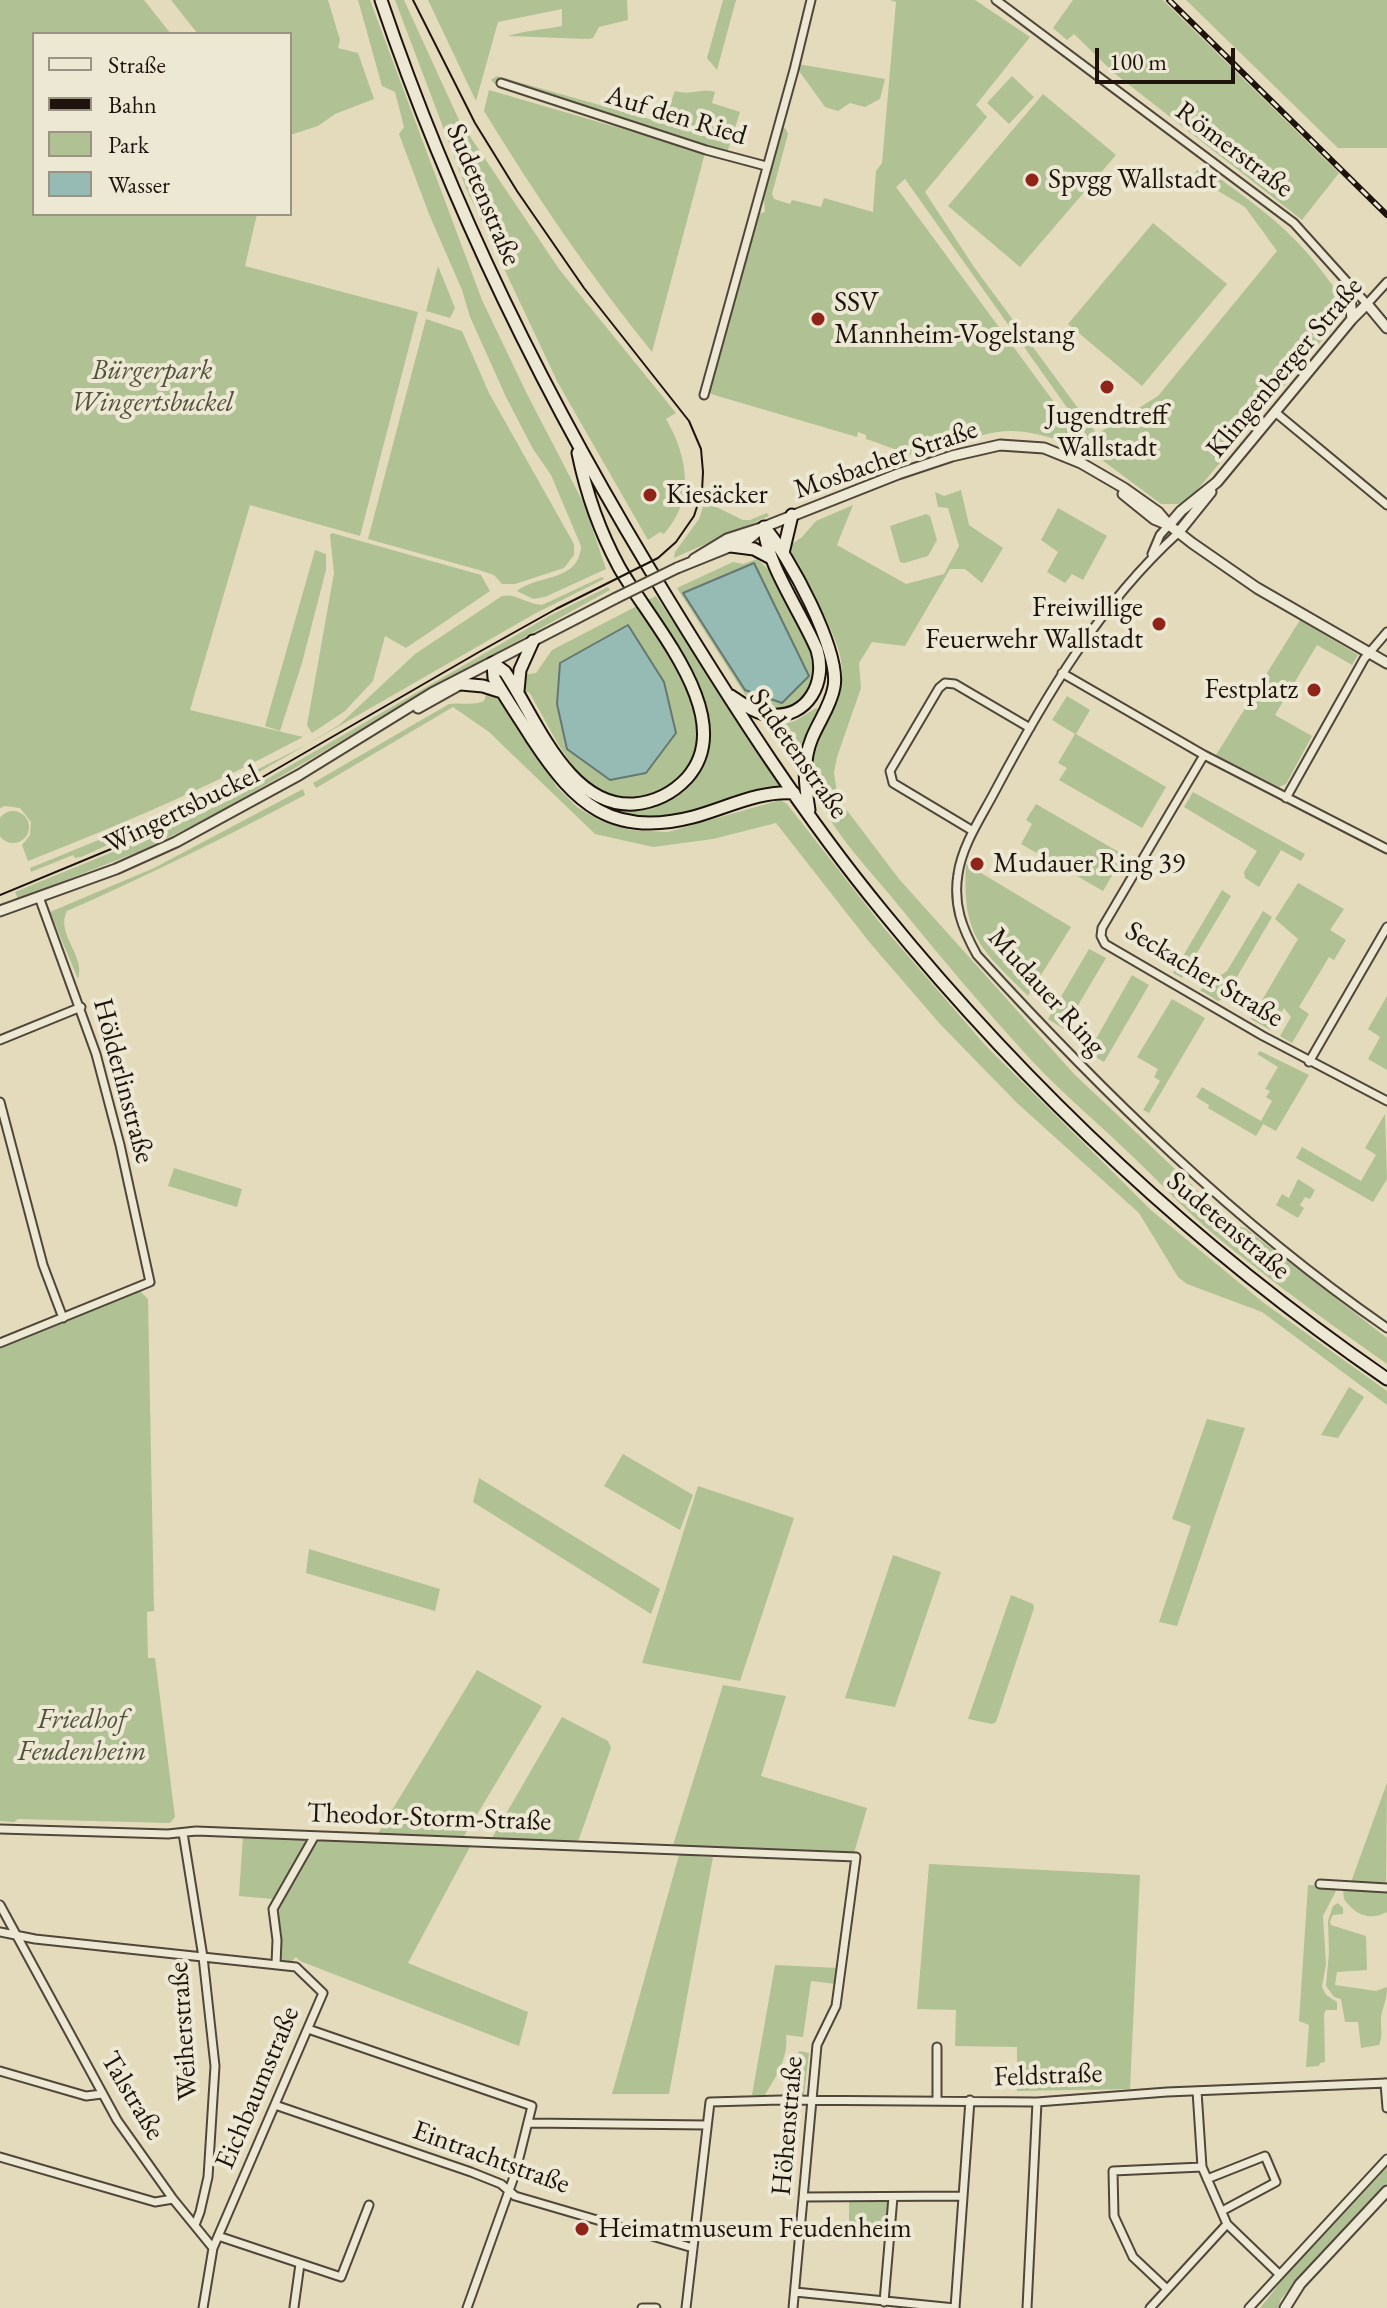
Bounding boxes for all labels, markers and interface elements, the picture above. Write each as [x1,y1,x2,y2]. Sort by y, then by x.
legend [32,32,292,216]
scale bar [1099,32,1239,82]
text: 100 m [1109,46,1167,77]
text: Straße [108,49,166,80]
street label: Auf den Ried [601,79,751,153]
text: Bahn [108,89,157,120]
street label: Römerstraße [1168,95,1300,205]
street label: Sudetenstraße [438,119,528,271]
text: Park [108,129,149,160]
place label: Spvgg Wallstadt [1048,163,1217,197]
text: Wasser [108,169,170,200]
marker: Spvgg Wallstadt [1023,171,1041,189]
street label: Klingenberger Straße [1200,271,1370,465]
place label: SSV Mannheim-Vogelstang [834,286,1075,352]
marker: SSV Mannheim-Vogelstang [809,310,827,328]
park label: Bürgerpark Wingertsbuckel [70,354,234,420]
marker: Jugendtreff Wallstadt [1098,378,1116,396]
place label: Jugendtreff Wallstadt [1046,399,1168,465]
street label: Mosbacher Straße [790,413,982,507]
place label: Kiesäcker [666,478,768,512]
marker: Kiesäcker [641,486,659,504]
place label: Freiwillige Feuerwehr Wallstadt [925,591,1143,657]
marker: Freiwillige Feuerwehr Wallstadt [1150,615,1168,633]
place label: Festplatz [1204,673,1298,707]
marker: Festplatz [1305,681,1323,699]
street label: Sudetenstraße [741,683,855,825]
street label: Wingertsbuckel [99,758,265,862]
place label: Mudauer Ring 39 [993,847,1185,881]
marker: Mudauer Ring 39 [968,855,986,873]
street label: Seckacher Straße [1119,915,1289,1035]
street label: Mudauer Ring [980,921,1112,1063]
street label: Hölderlinstraße [85,995,161,1167]
street label: Sudetenstraße [1159,1165,1297,1287]
park label: Friedhof Feudenheim [18,1703,146,1769]
street label: Theodor-Storm-Straße [306,1797,552,1839]
street label: Weiherstraße [162,1961,206,2101]
street label: Eichbaumstraße [209,2002,307,2174]
street label: Talstraße [93,2046,171,2146]
street label: Höhenstraße [765,2055,811,2197]
street label: Feldstraße [993,2057,1103,2095]
street label: Eintrachtstraße [408,2114,574,2202]
place label: Heimatmuseum Feudenheim [598,2212,912,2246]
marker: Heimatmuseum Feudenheim [573,2220,591,2238]

